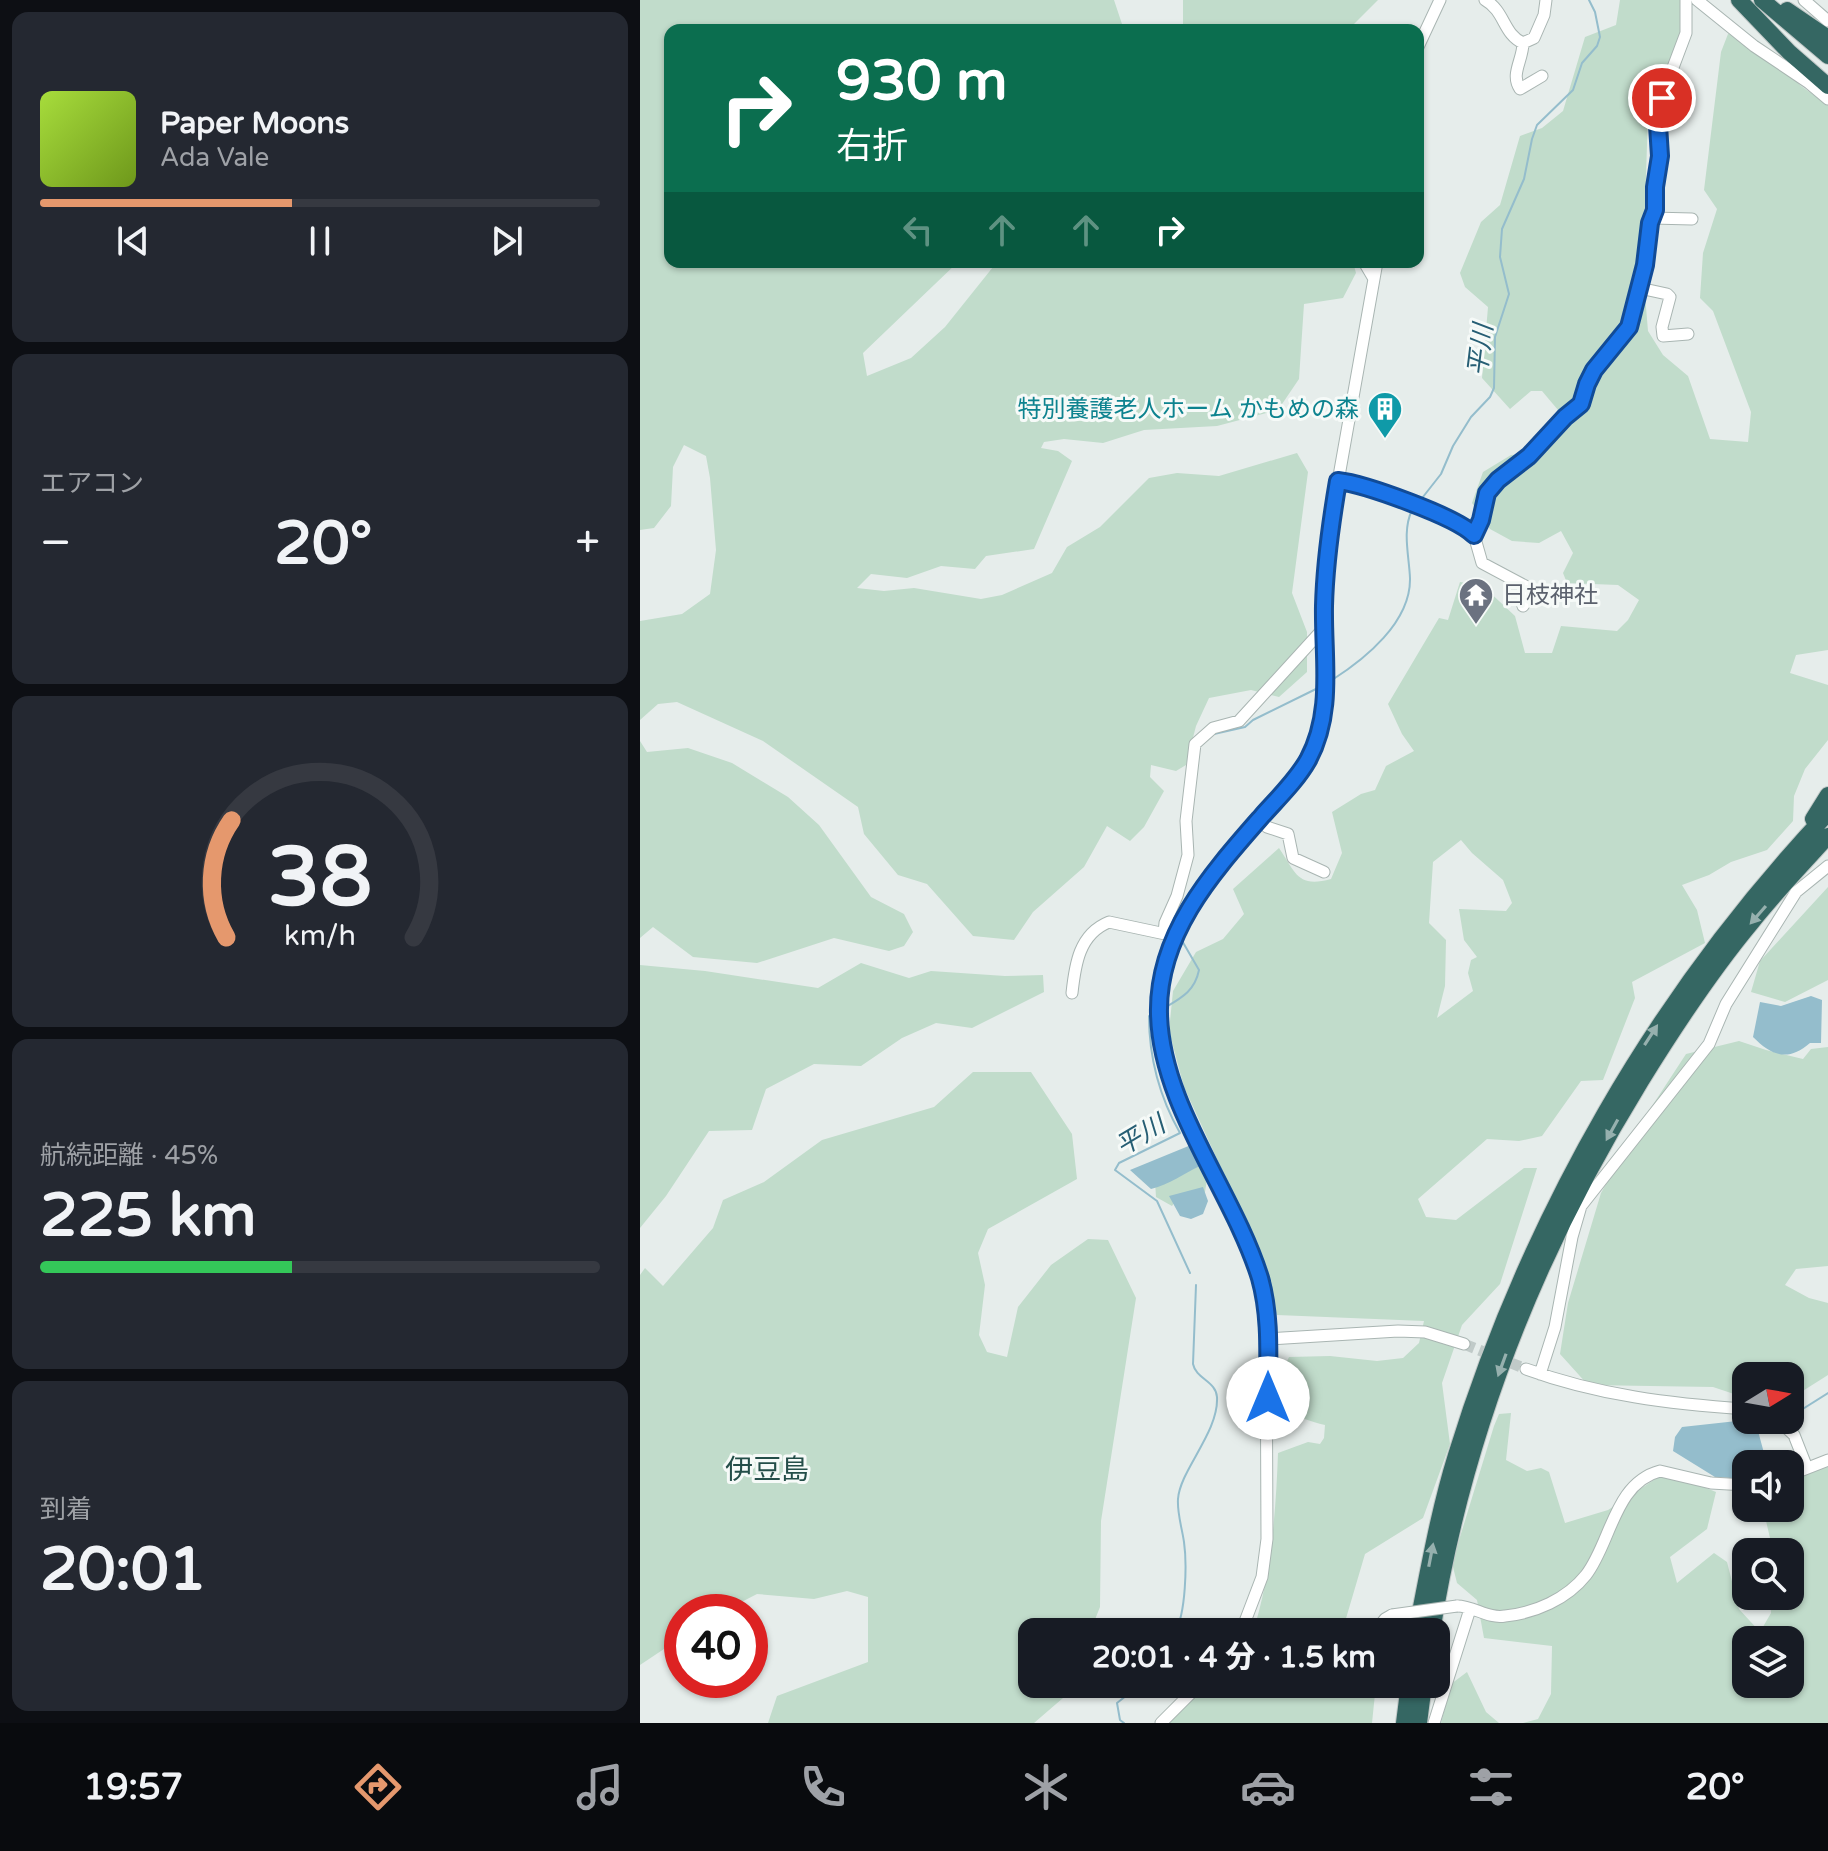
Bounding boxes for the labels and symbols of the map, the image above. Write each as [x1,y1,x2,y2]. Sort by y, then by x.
pin [1628,64,1696,132]
water label: 平川 [1462,319,1499,378]
building icon: 特別養護老人ホーム かもめの森 [1366,390,1404,440]
place label: 特別養護老人ホーム かもめの森 [1017,395,1359,424]
temple icon: 日枝神社 [1457,576,1495,626]
place label: 日枝神社 [1502,581,1598,610]
one-way arrow [1750,905,1767,925]
one-way arrow [1644,1025,1659,1046]
water label: 平川 [1110,1107,1173,1162]
one-way arrow [1605,1118,1619,1141]
one-way arrow [1495,1353,1508,1377]
position arrow [1226,1356,1310,1440]
north arrow [1732,1362,1804,1434]
district label: 伊豆島 [725,1453,809,1487]
one-way arrow [1425,1543,1438,1568]
speed limit sign: 40 [664,1594,768,1698]

